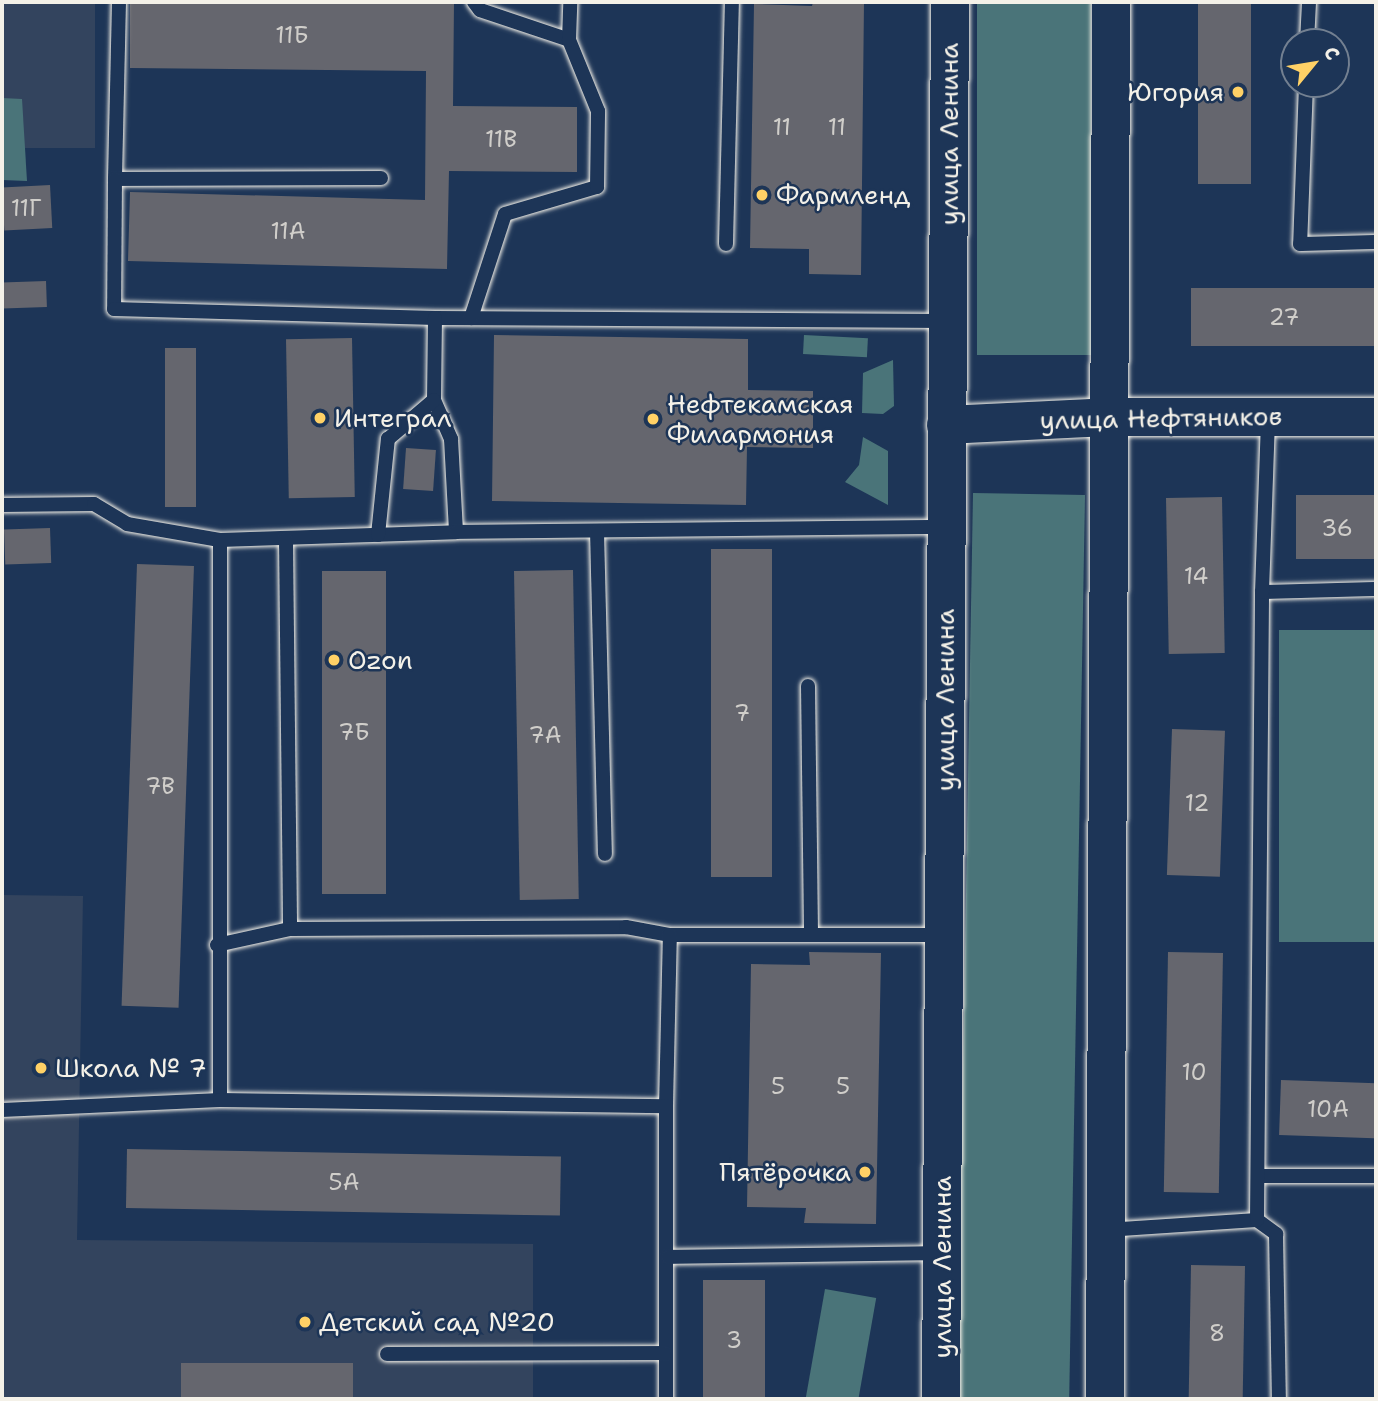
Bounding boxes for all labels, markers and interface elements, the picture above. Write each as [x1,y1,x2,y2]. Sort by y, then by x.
house number: 11Б [275,21,309,49]
north arrow [1280,28,1350,98]
text: С [1318,42,1346,65]
street label: улица Ленина [933,43,965,225]
place label: Югория [1127,76,1224,108]
marker: Югория [1230,84,1246,100]
house number: 11 [773,113,791,141]
house number: 11 [828,113,846,141]
house number: 11В [485,125,517,153]
place label: Фармленд [776,179,910,211]
marker: Фармленд [754,187,770,203]
house number: 11Г [11,194,41,222]
house number: 11А [270,217,306,245]
house number: 27 [1269,303,1299,331]
place label: Нефтекамская Филармония [667,388,854,450]
street label: улица Нефтяников [1040,400,1282,436]
place label: Интеграл [334,402,451,434]
marker: Интеграл [312,410,328,426]
marker: Нефтекамская Филармония [645,411,661,427]
house number: 36 [1321,514,1353,542]
house number: 14 [1184,562,1208,590]
street label: улица Ленина [929,609,961,791]
place label: Ozon [348,644,413,676]
marker: Ozon [326,652,342,668]
house number: 7 [734,699,750,727]
house number: 7Б [338,718,370,746]
house number: 7А [529,721,561,749]
house number: 7В [145,772,175,800]
house number: 12 [1185,789,1209,817]
place label: Школа № 7 [55,1052,207,1084]
house number: 10 [1181,1058,1207,1086]
marker: Школа № 7 [33,1060,49,1076]
house number: 5 [771,1072,785,1100]
house number: 5 [836,1072,850,1100]
house number: 10А [1307,1095,1349,1123]
place label: Пятёрочка [719,1156,851,1188]
marker: Пятёрочка [857,1164,873,1180]
house number: 5А [329,1168,359,1196]
street label: улица Ленина [926,1176,958,1358]
place label: Детский сад №20 [319,1306,555,1338]
marker: Детский сад №20 [297,1314,313,1330]
house number: 8 [1209,1319,1225,1347]
house number: 3 [726,1326,742,1354]

